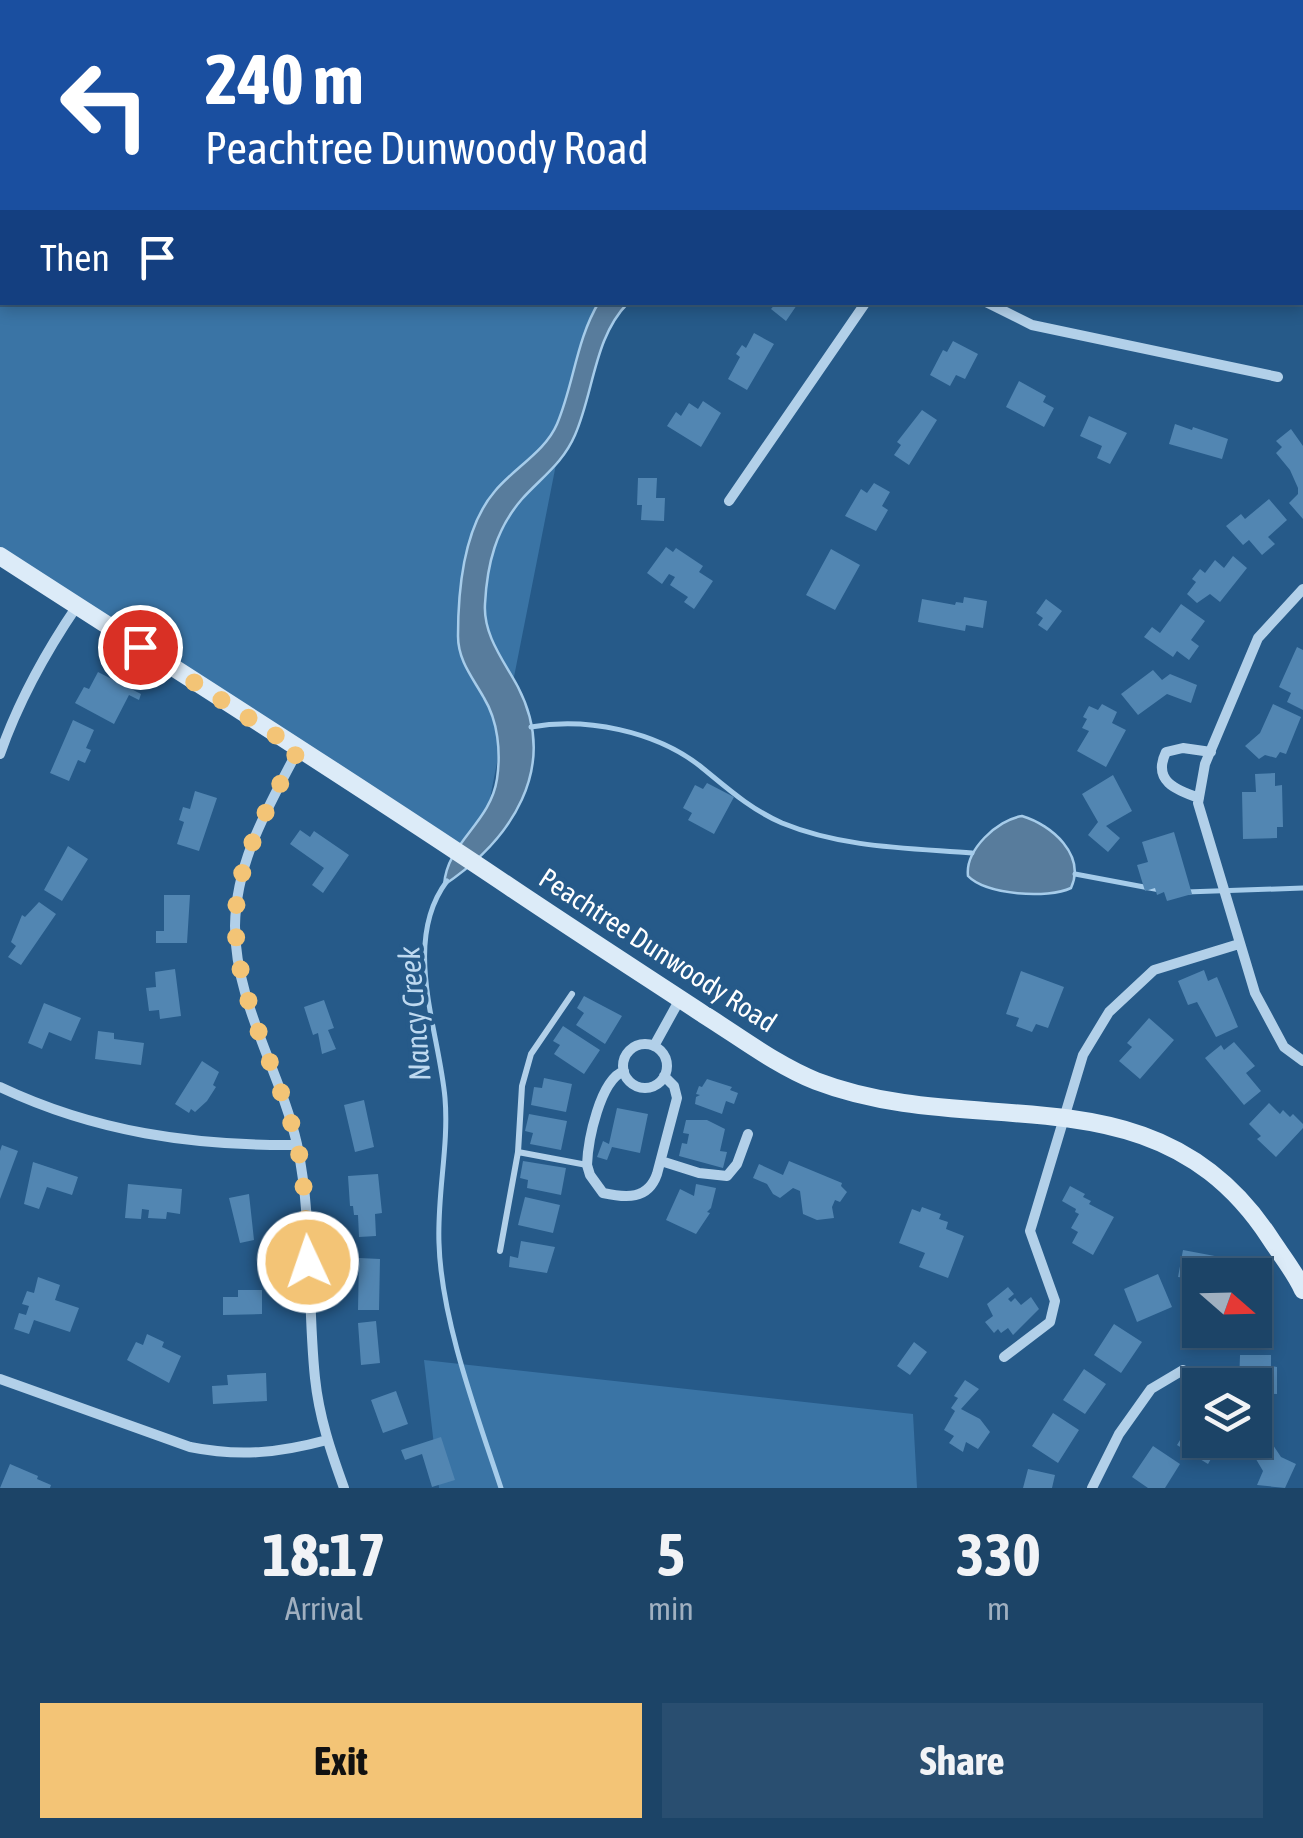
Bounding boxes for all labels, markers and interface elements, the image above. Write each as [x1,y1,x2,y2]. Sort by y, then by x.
text: 240 m [205,39,364,119]
icon: left [40,40,170,170]
text: Peachtree Dunwoody Road [205,122,649,174]
icon: arrive [130,230,185,285]
text: Then [40,236,110,279]
pin [98,605,183,690]
icon: arrive [113,620,168,675]
street label: Peachtree Dunwoody Road [533,861,783,1039]
water label: Nancy Creek [391,944,437,1083]
position arrow [256,1210,360,1314]
north arrow [1182,1258,1272,1348]
map controls [1182,1258,1272,1458]
button: layers [1182,1368,1272,1458]
text: 18:17 [262,1520,386,1589]
text: 5 [657,1520,685,1589]
text: 330 [956,1520,1041,1589]
text: Arrival [285,1590,363,1627]
text: min [648,1590,694,1627]
text: m [987,1590,1010,1627]
button: Exit [40,1703,642,1818]
button: Share [662,1703,1263,1818]

